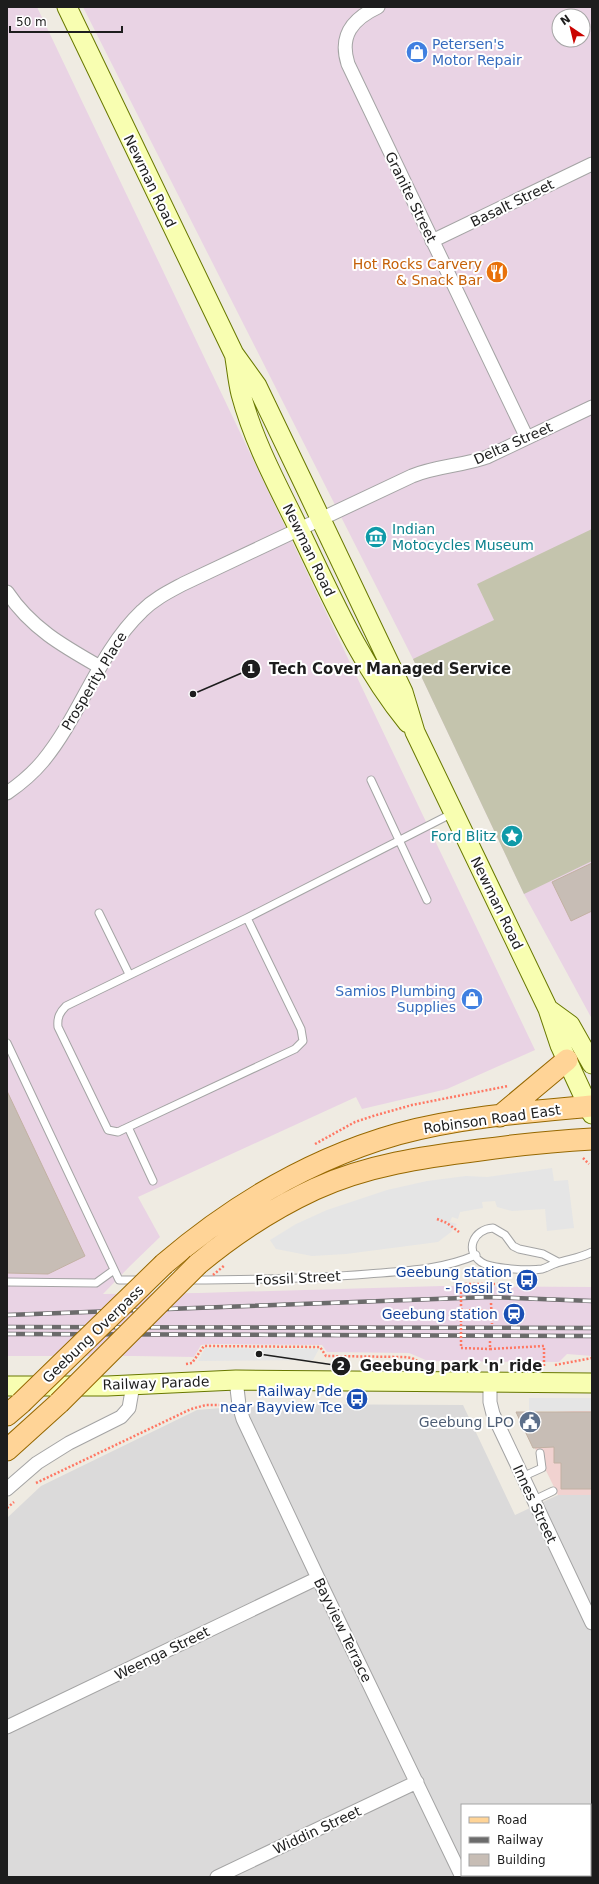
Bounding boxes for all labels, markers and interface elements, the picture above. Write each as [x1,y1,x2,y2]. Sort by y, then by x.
scale bar [10,8,122,34]
north arrow [551,8,591,48]
text: N [558,12,573,28]
text: 50 m [16,15,47,29]
place label: Petersen's Motor Repair [432,36,522,68]
shop icon: Petersen's Motor Repair [404,39,430,65]
street label: Newman Road [121,132,179,230]
street label: Granite Street [382,149,440,245]
street label: Basalt Street [468,176,557,230]
place label: Hot Rocks Carvery & Snack Bar [353,256,482,288]
restaurant icon: Hot Rocks Carvery & Snack Bar [484,259,510,285]
street label: Delta Street [471,418,555,467]
street label: Newman Road [280,501,338,599]
place label: Indian Motocycles Museum [392,521,534,553]
museum icon: Indian Motocycles Museum [363,524,389,550]
street label: Prosperity Place [58,629,130,733]
callout: Tech Cover Managed Service [241,656,519,683]
text: Tech Cover Managed Service [269,660,511,678]
text: 1 [247,662,255,676]
place icon: Ford Blitz [499,823,525,849]
place label: Ford Blitz [431,828,496,844]
street label: Newman Road [468,854,526,952]
place label: Samios Plumbing Supplies [335,983,456,1015]
shop icon: Samios Plumbing Supplies [459,986,485,1012]
street label: Robinson Road East [422,1101,562,1137]
place label: Geebung station - Fossil St [396,1264,512,1296]
bus stop icon: Geebung station - Fossil St [514,1267,540,1293]
street label: Fossil Street [255,1268,342,1288]
street label: Geebung Overpass [39,1282,147,1386]
station icon: Geebung station [501,1301,527,1327]
place label: Geebung station [382,1306,498,1322]
callout: Geebung park 'n' ride [331,1352,550,1379]
text: Geebung park 'n' ride [360,1357,542,1375]
text: 2 [337,1359,345,1373]
street label: Railway Parade [102,1373,210,1393]
place label: Railway Pde near Bayview Tce [220,1383,342,1415]
bus stop icon: Railway Pde near Bayview Tce [344,1386,370,1412]
public building icon: Geebung LPO [517,1409,543,1435]
place label: Geebung LPO [419,1414,514,1430]
street label: Innes Street [510,1462,560,1546]
street label: Bayview Terrace [311,1575,375,1685]
street label: Weenga Street [112,1623,213,1683]
street label: Widdin Street [271,1802,364,1857]
legend [461,1804,591,1876]
text: Road [497,1813,527,1827]
text: Railway [497,1833,543,1847]
text: Building [497,1853,546,1867]

